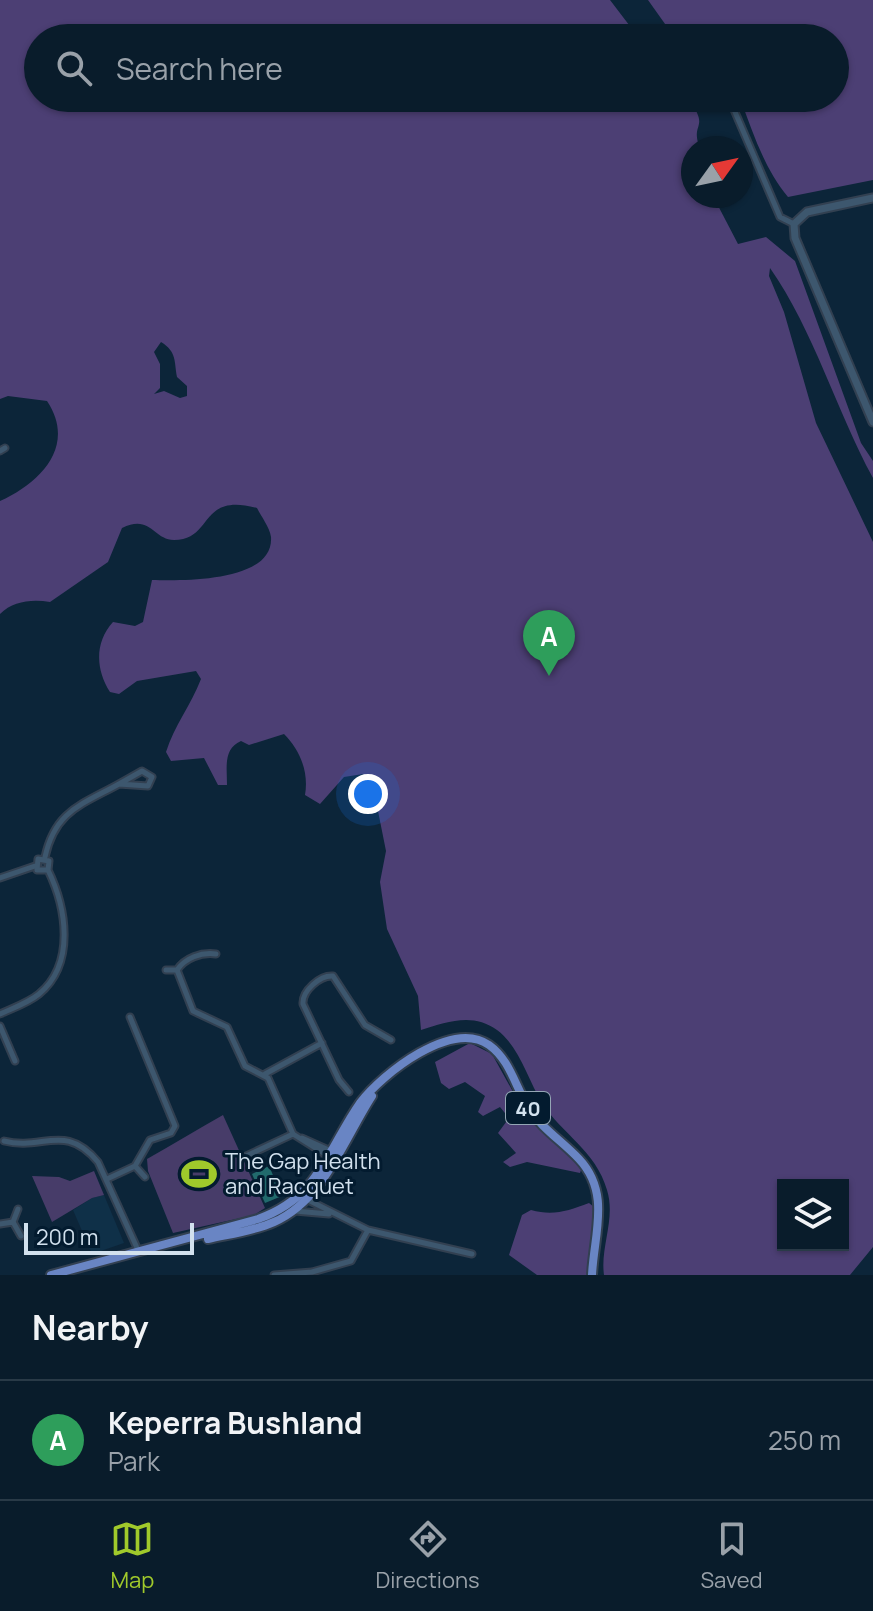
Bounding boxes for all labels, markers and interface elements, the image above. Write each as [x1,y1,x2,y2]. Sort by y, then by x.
search box [24,24,849,112]
icon: search [52,46,96,90]
text: Search here [116,48,283,89]
north arrow [681,136,753,208]
pin: A [523,610,575,676]
your location [348,774,388,814]
road number: 40 [506,1092,550,1124]
place label: The Gap Health and Racquet [225,1146,381,1201]
sports icon: The Gap Health and Racquet [180,1155,218,1193]
map controls [777,1179,849,1251]
button: layers [777,1179,849,1251]
scale bar [24,1219,194,1255]
text: 200 m [36,1222,98,1252]
text: Nearby [32,1304,148,1350]
text: Keperra Bushland [108,1402,363,1443]
text: A [49,1422,67,1458]
text: 250 m [768,1422,841,1458]
text: Park [108,1443,160,1479]
tab: Map [110,1517,154,1595]
tab: Directions [375,1517,480,1595]
tab: Saved [701,1517,763,1595]

